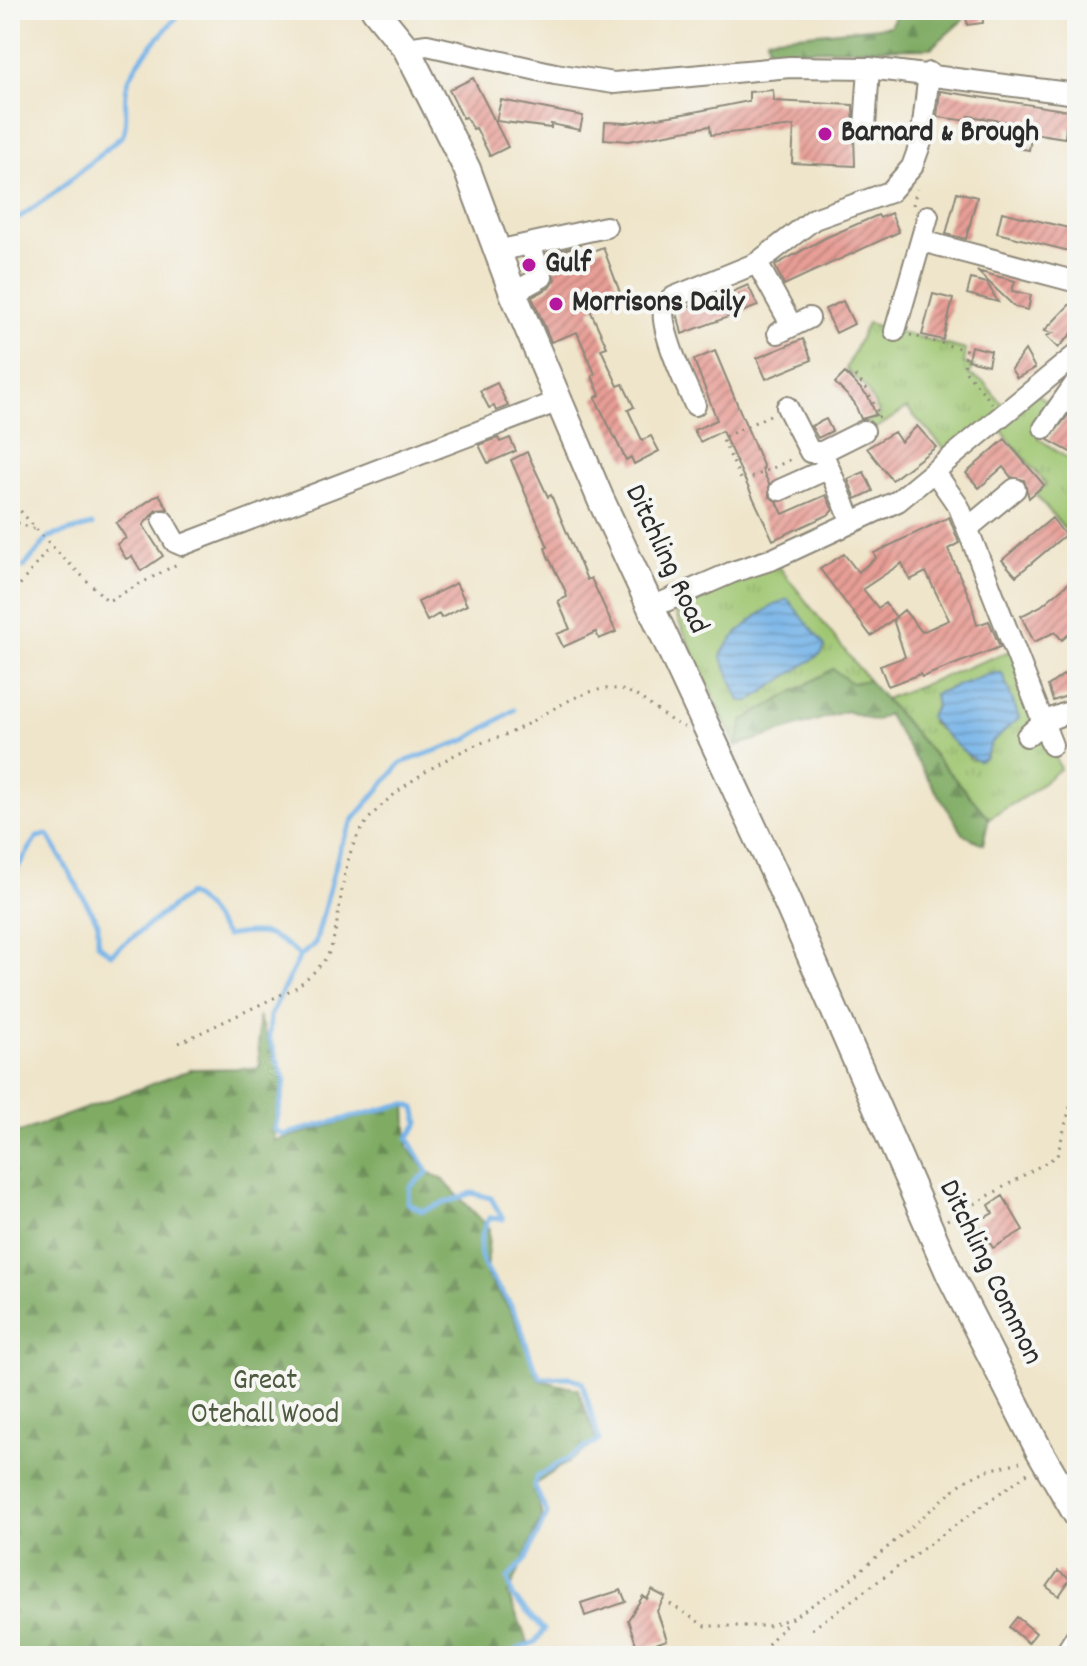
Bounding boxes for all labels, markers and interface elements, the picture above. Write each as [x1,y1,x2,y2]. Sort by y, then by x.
place label: Barnard & Brough [841,113,1039,156]
marker: Barnard & Brough [816,125,834,143]
place label: Gulf [545,244,592,287]
marker: Gulf [520,256,538,274]
place label: Morrisons Daily [572,283,746,326]
marker: Morrisons Daily [547,295,565,313]
street label: Ditchling Road [612,478,718,642]
street label: Ditchling Common [926,1173,1052,1373]
park label: Great Otehall Wood [191,1361,339,1438]

